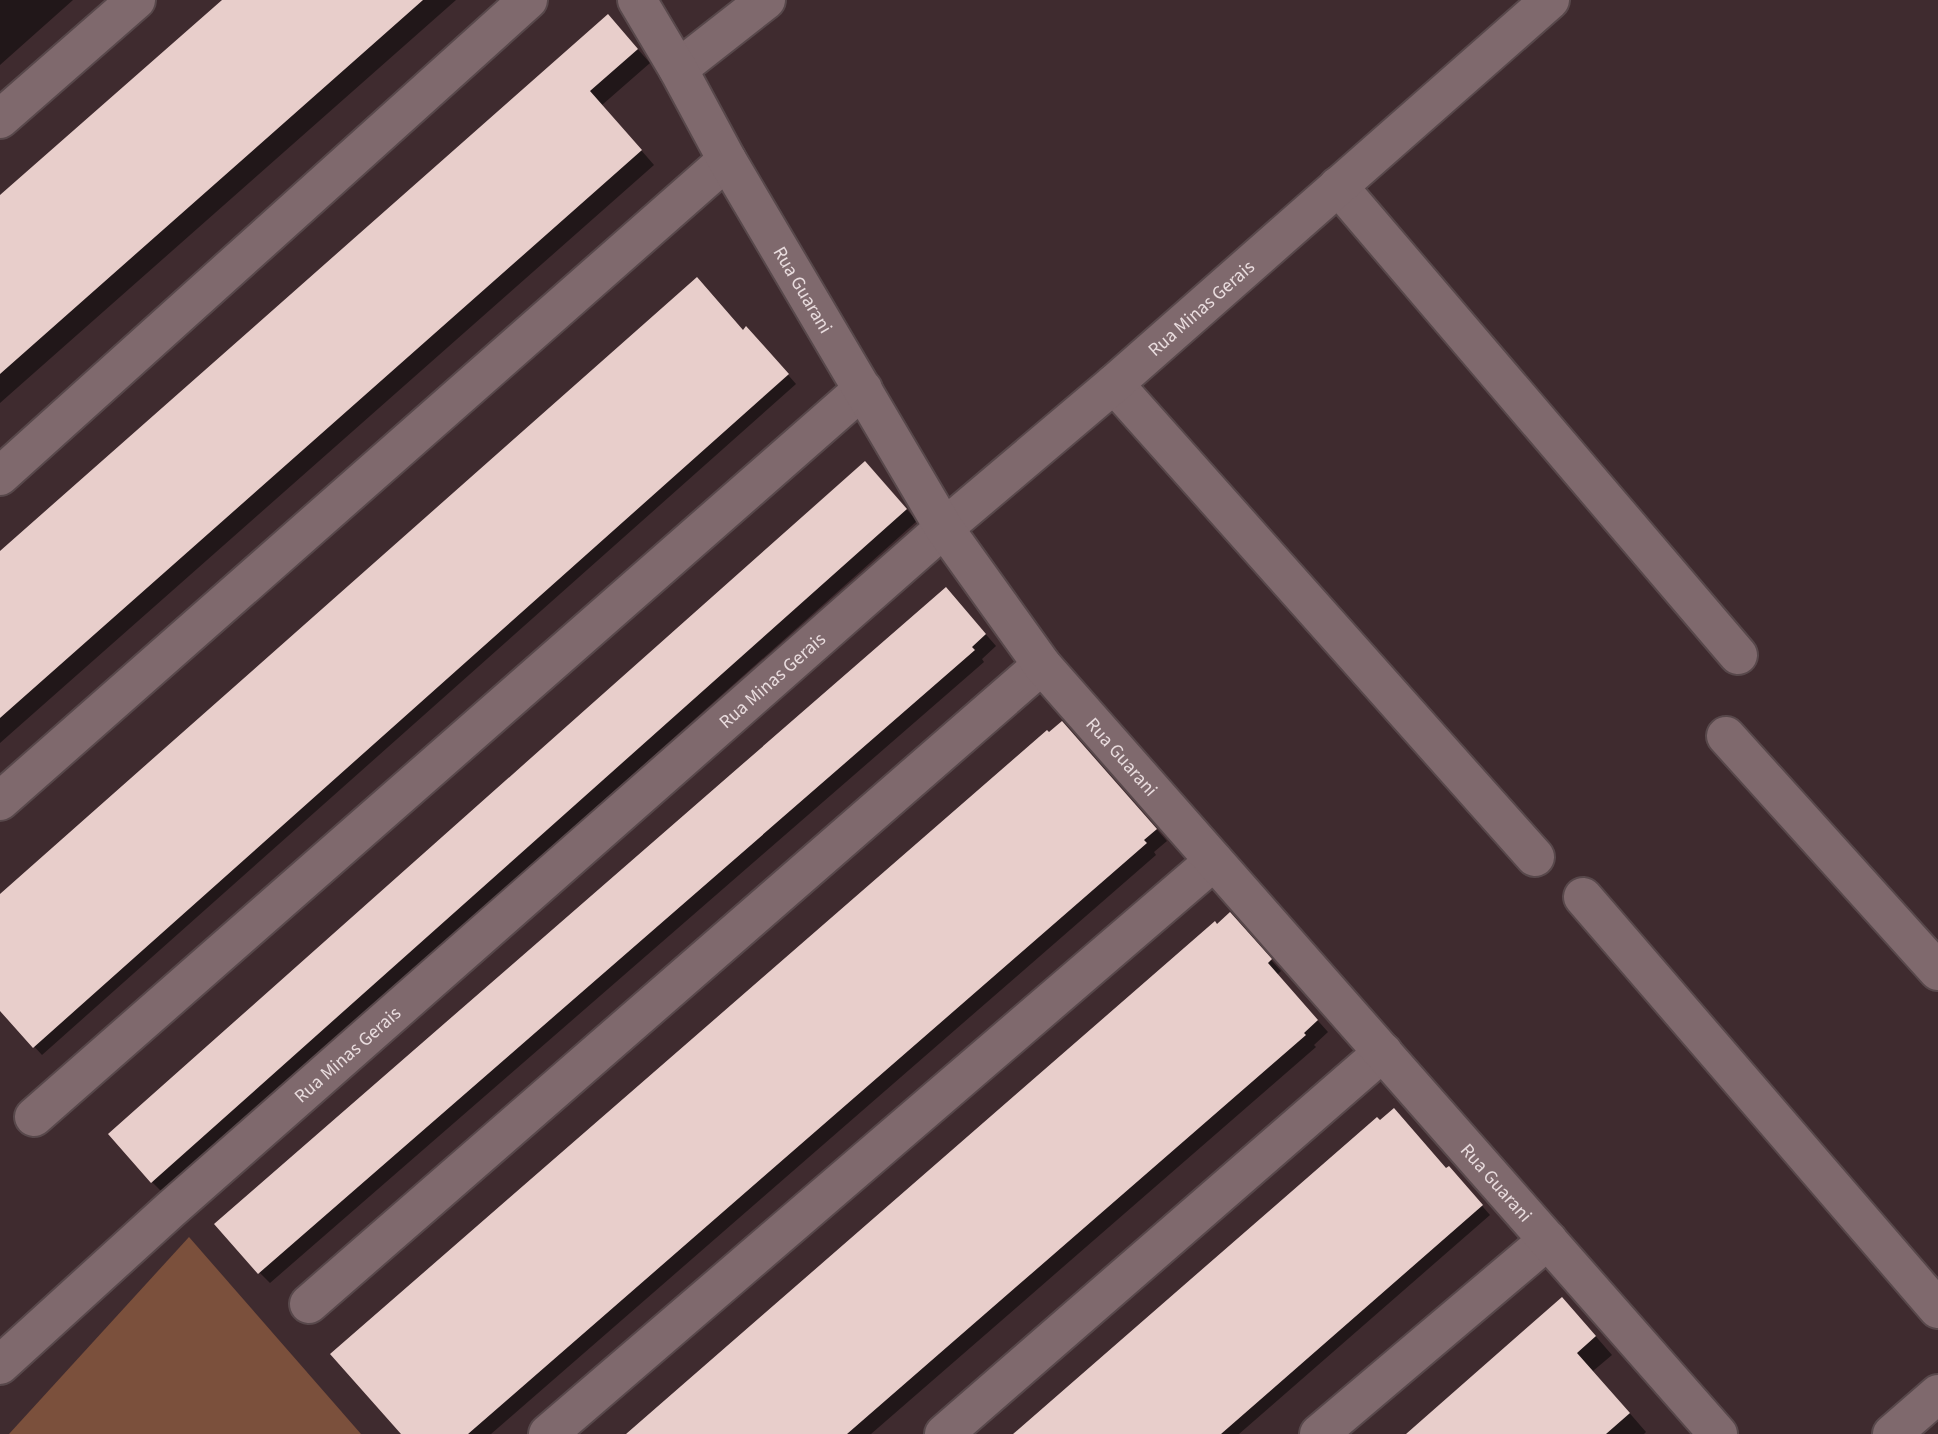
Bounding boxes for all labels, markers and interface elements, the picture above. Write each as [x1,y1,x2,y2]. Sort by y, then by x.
street label: Rua Guarani [766,242,838,339]
street label: Rua Minas Gerais [1142,254,1261,363]
street label: Rua Minas Gerais [713,626,832,736]
street label: Rua Guarani [1079,712,1163,803]
street label: Rua Minas Gerais [289,1001,407,1110]
street label: Rua Guarani [1453,1138,1538,1229]

